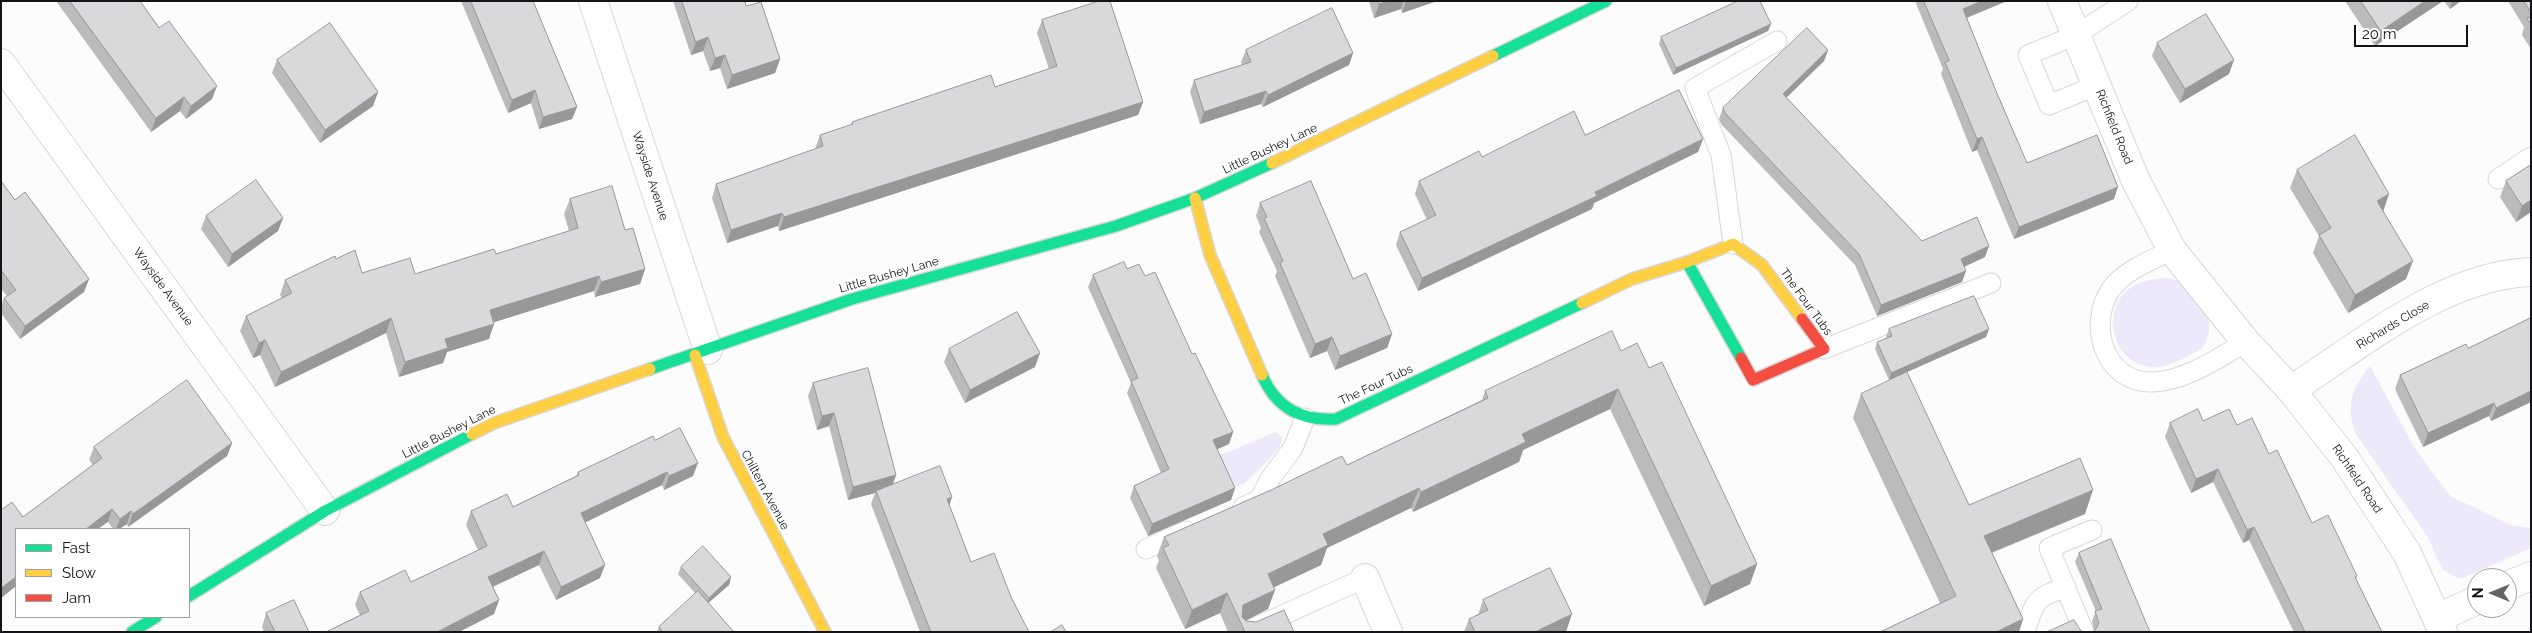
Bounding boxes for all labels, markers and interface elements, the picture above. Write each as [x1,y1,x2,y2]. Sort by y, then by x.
scale bar [2357,15,2471,47]
text: 20 m [2362,25,2397,43]
street label: Richfield Road [2092,87,2136,167]
street label: Little Bushey Lane [1220,121,1320,177]
street label: Wayside Avenue [629,130,671,222]
street label: Wayside Avenue [130,245,196,329]
street label: Little Bushey Lane [838,254,940,296]
street label: The Four Tubs [1777,266,1835,338]
street label: Richards Close [2354,298,2432,352]
street label: The Four Tubs [1337,362,1415,408]
street label: Little Bushey Lane [400,402,498,462]
street label: Richfield Road [2329,442,2385,516]
street label: Chiltern Avenue [738,448,792,532]
legend [15,528,190,618]
text: Fast [62,539,90,557]
text: Slow [62,564,96,582]
north arrow [2467,568,2517,618]
text: N [2470,588,2486,598]
text: Jam [62,589,91,607]

